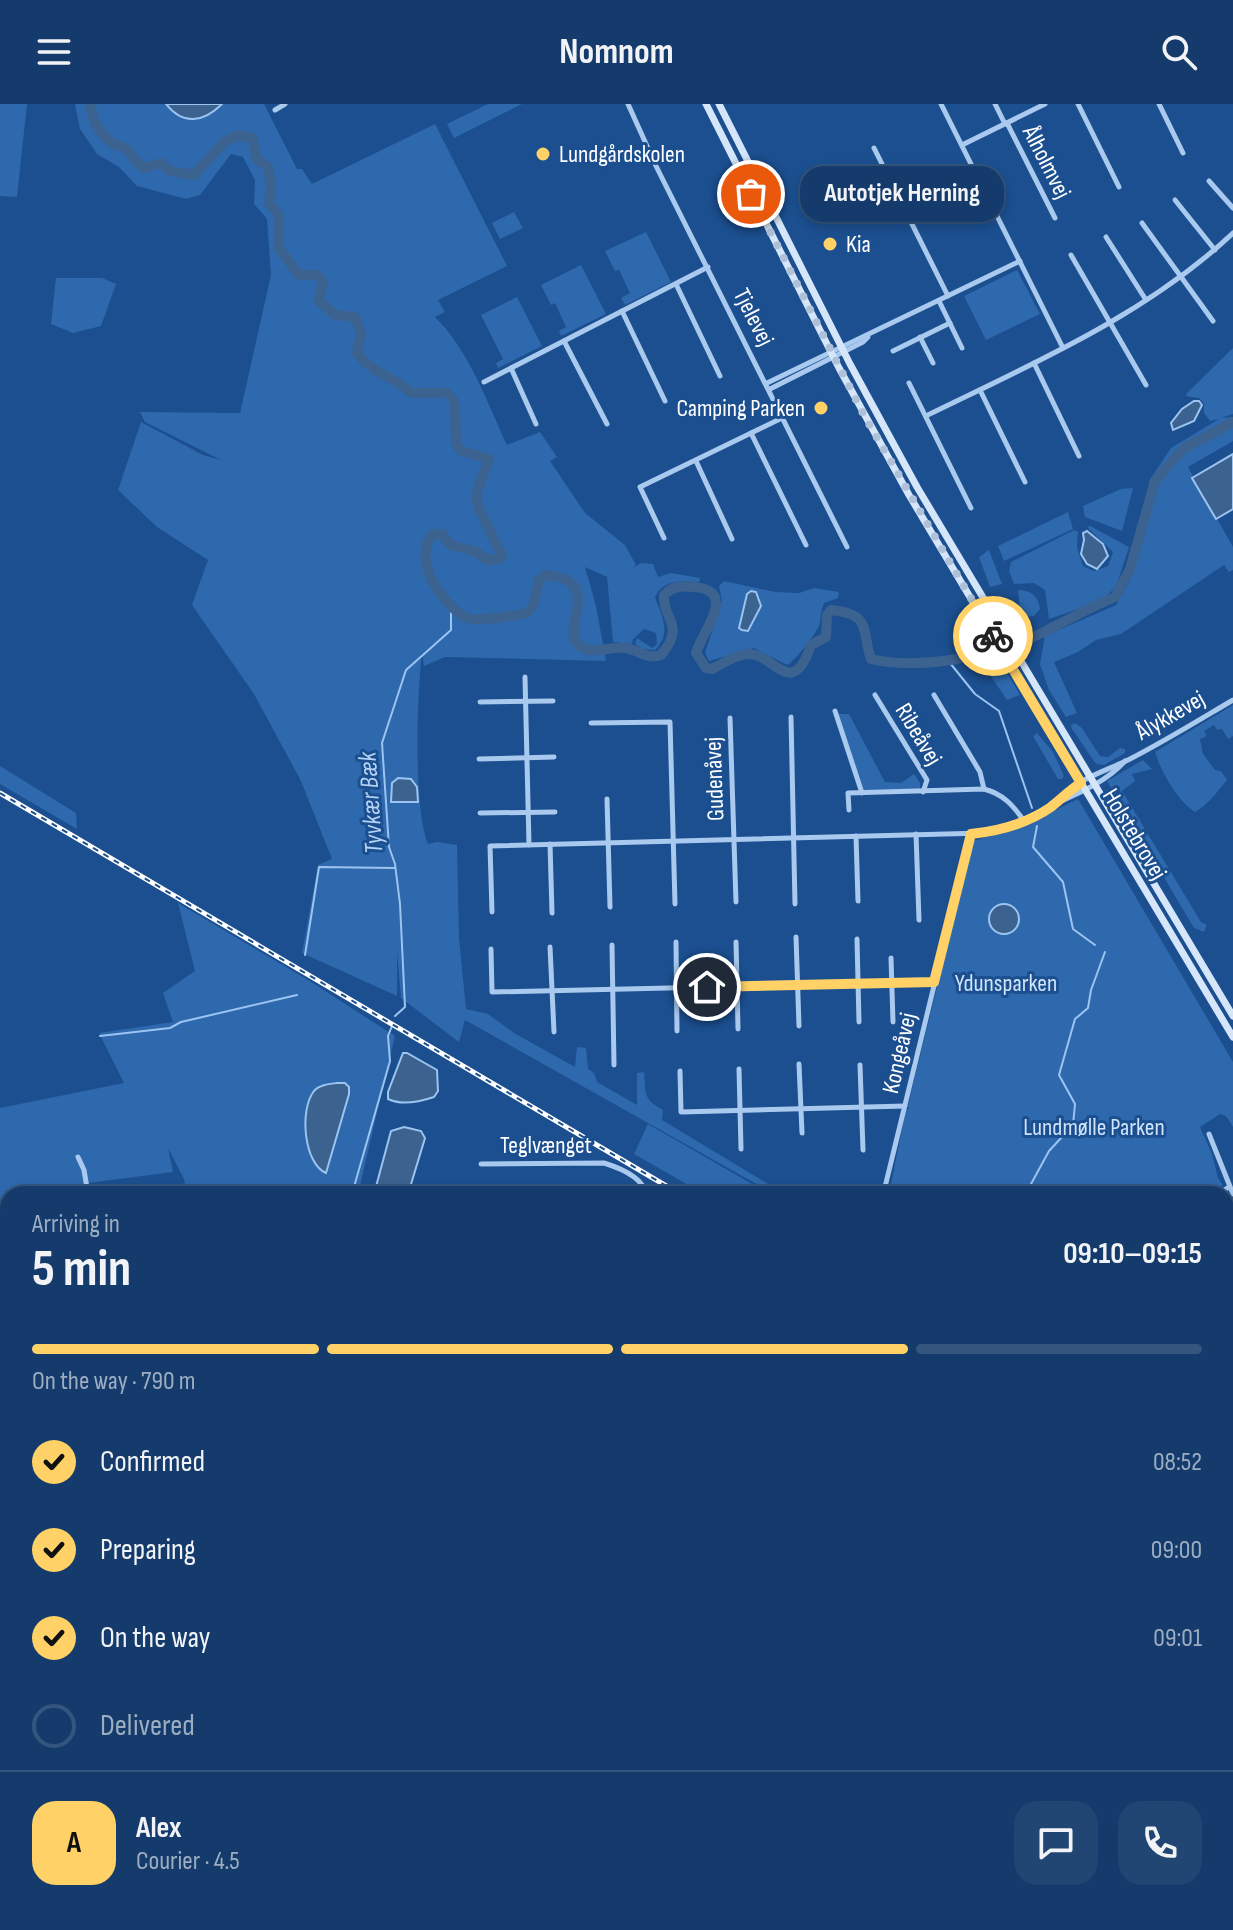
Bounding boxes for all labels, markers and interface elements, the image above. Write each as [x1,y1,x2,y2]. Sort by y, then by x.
icon: menu [32,30,76,74]
icon: search [1157,30,1201,74]
text: Nomnom [559,31,674,74]
street label: Ålholmvej [1015,120,1077,204]
place label: Lundgårdskolen [559,140,685,169]
marker: Lundgårdskolen [534,145,552,163]
pin [717,160,785,228]
callout: Autotjek Herning [799,166,1003,222]
icon: bag [729,172,773,216]
text: Autotjek Herning [824,178,980,209]
place label: Kia [846,230,871,259]
marker: Kia [821,235,839,253]
street label: Tjelevej [727,284,780,351]
place label: Camping Parken [676,394,805,423]
marker: Camping Parken [812,399,830,417]
courier [953,596,1033,676]
icon: bike [971,614,1015,658]
street label: Ålykkevej [1130,684,1210,747]
street label: Ribeåvej [889,698,948,771]
street label: Gudenåvej [699,736,730,822]
water label: Tyvkær Bæk [352,750,391,855]
street label: Holstebrovej [1096,783,1173,885]
pin [673,953,741,1021]
icon: home [685,965,729,1009]
park label: Ydunsparken [955,969,1057,998]
street label: Kongeåvej [876,1010,923,1096]
park label: Lundmølle Parken [1023,1113,1165,1142]
street label: Teglvænget [500,1131,592,1160]
text: Arriving in [32,1209,120,1240]
text: 09:10–09:15 [1063,1236,1202,1272]
text: 5 min [32,1238,131,1301]
text: On the way · 790 m [32,1366,195,1397]
icon: check [32,1440,76,1484]
text: Confirmed [100,1444,205,1480]
text: 08:52 [1153,1447,1202,1478]
icon: check [32,1528,76,1572]
text: Preparing [100,1532,196,1568]
text: 09:00 [1151,1535,1202,1566]
icon: check [32,1616,76,1660]
text: On the way [100,1620,210,1656]
text: 09:01 [1153,1623,1202,1654]
text: Delivered [100,1708,195,1744]
button: chat [1014,1801,1098,1885]
button: phone [1118,1801,1202,1885]
text: Alex [136,1810,182,1846]
text: A [67,1825,81,1861]
text: Courier · 4.5 [136,1846,240,1877]

